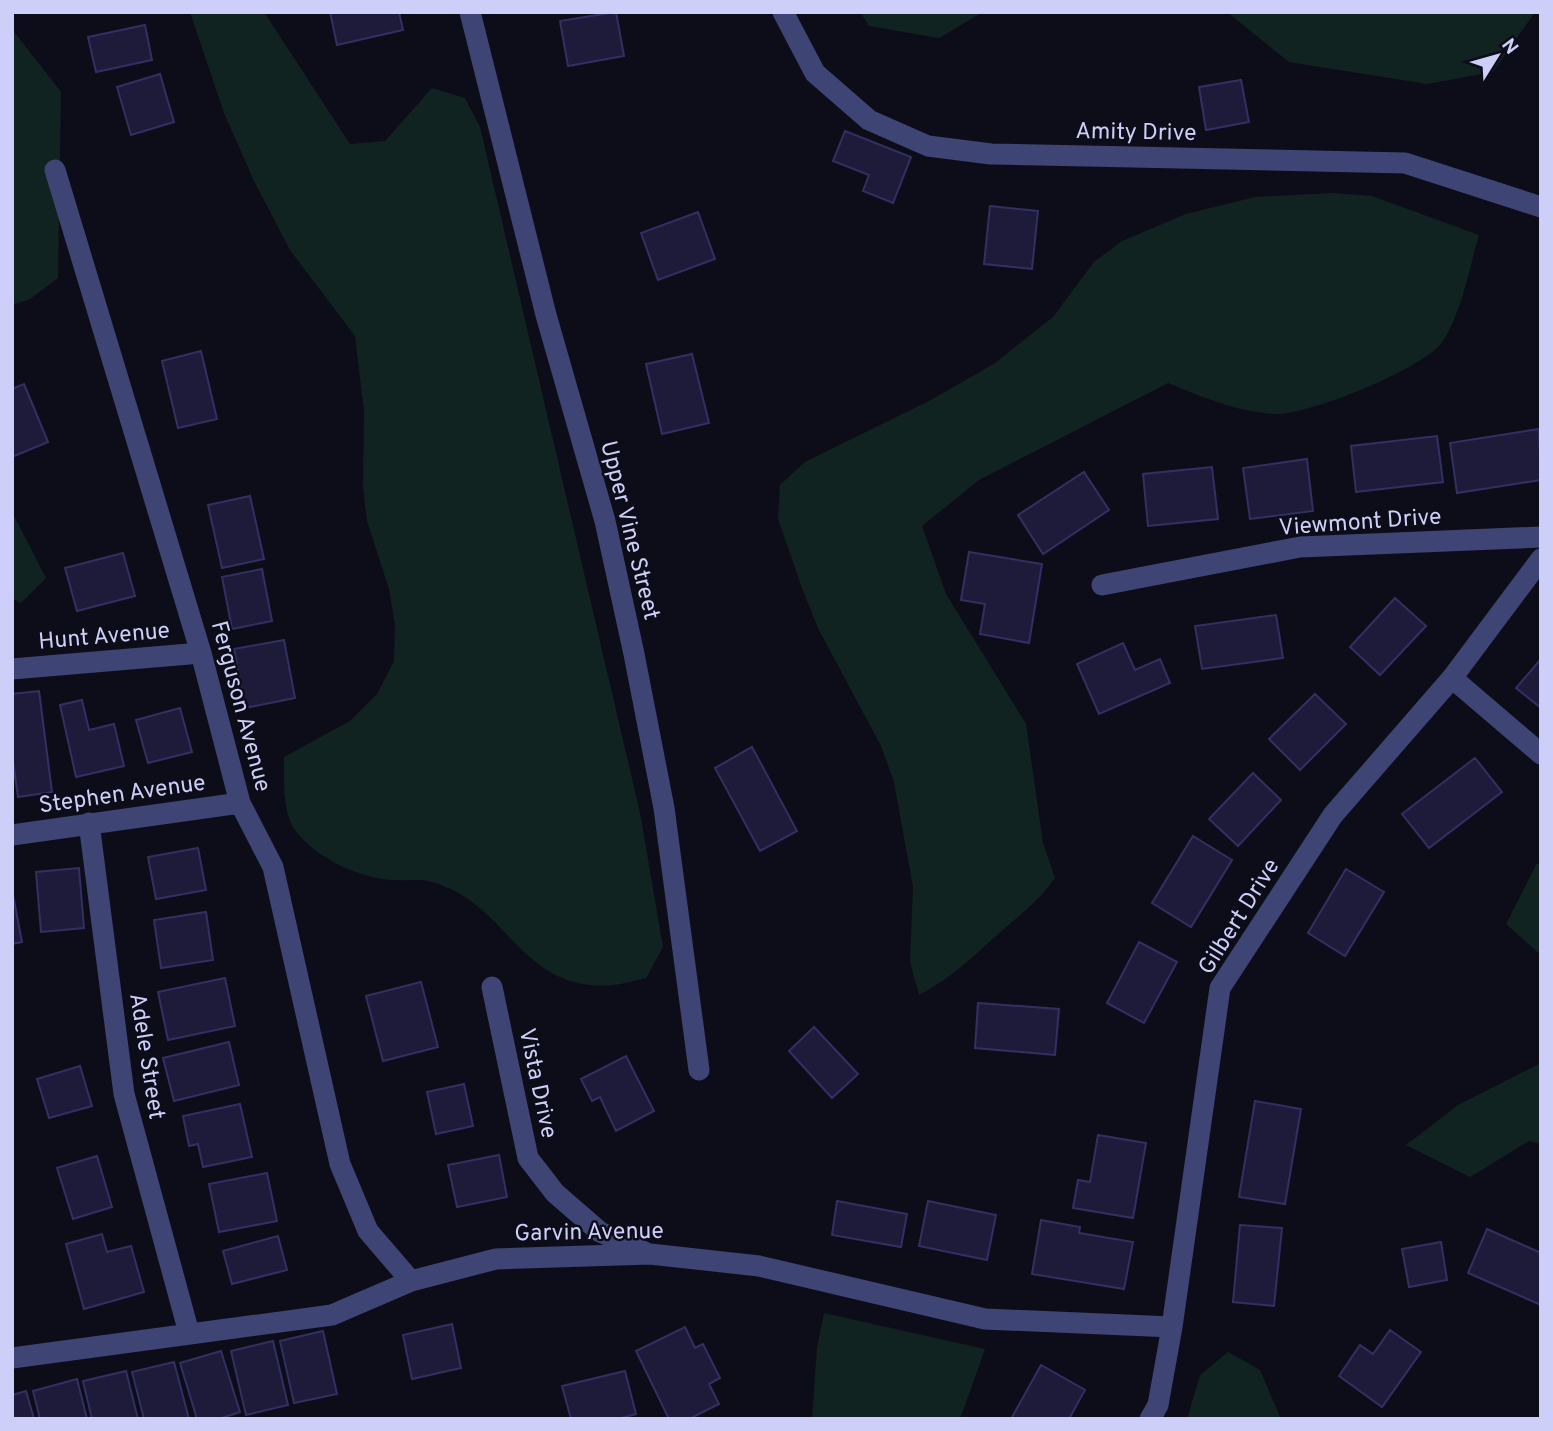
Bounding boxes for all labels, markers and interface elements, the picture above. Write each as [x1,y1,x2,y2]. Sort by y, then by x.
north arrow [1462,21,1532,91]
text: N [1495,34,1523,60]
street label: Amity Drive [1075,118,1197,149]
street label: Upper Vine Street [592,438,665,623]
street label: Viewmont Drive [1278,503,1443,544]
street label: Hunt Avenue [37,617,171,658]
street label: Ferguson Avenue [203,618,276,795]
street label: Stephen Avenue [37,769,207,822]
street label: Gilbert Drive [1193,854,1287,981]
street label: Adele Street [121,991,170,1122]
street label: Vista Drive [511,1026,562,1141]
street label: Garvin Avenue [514,1218,664,1249]

